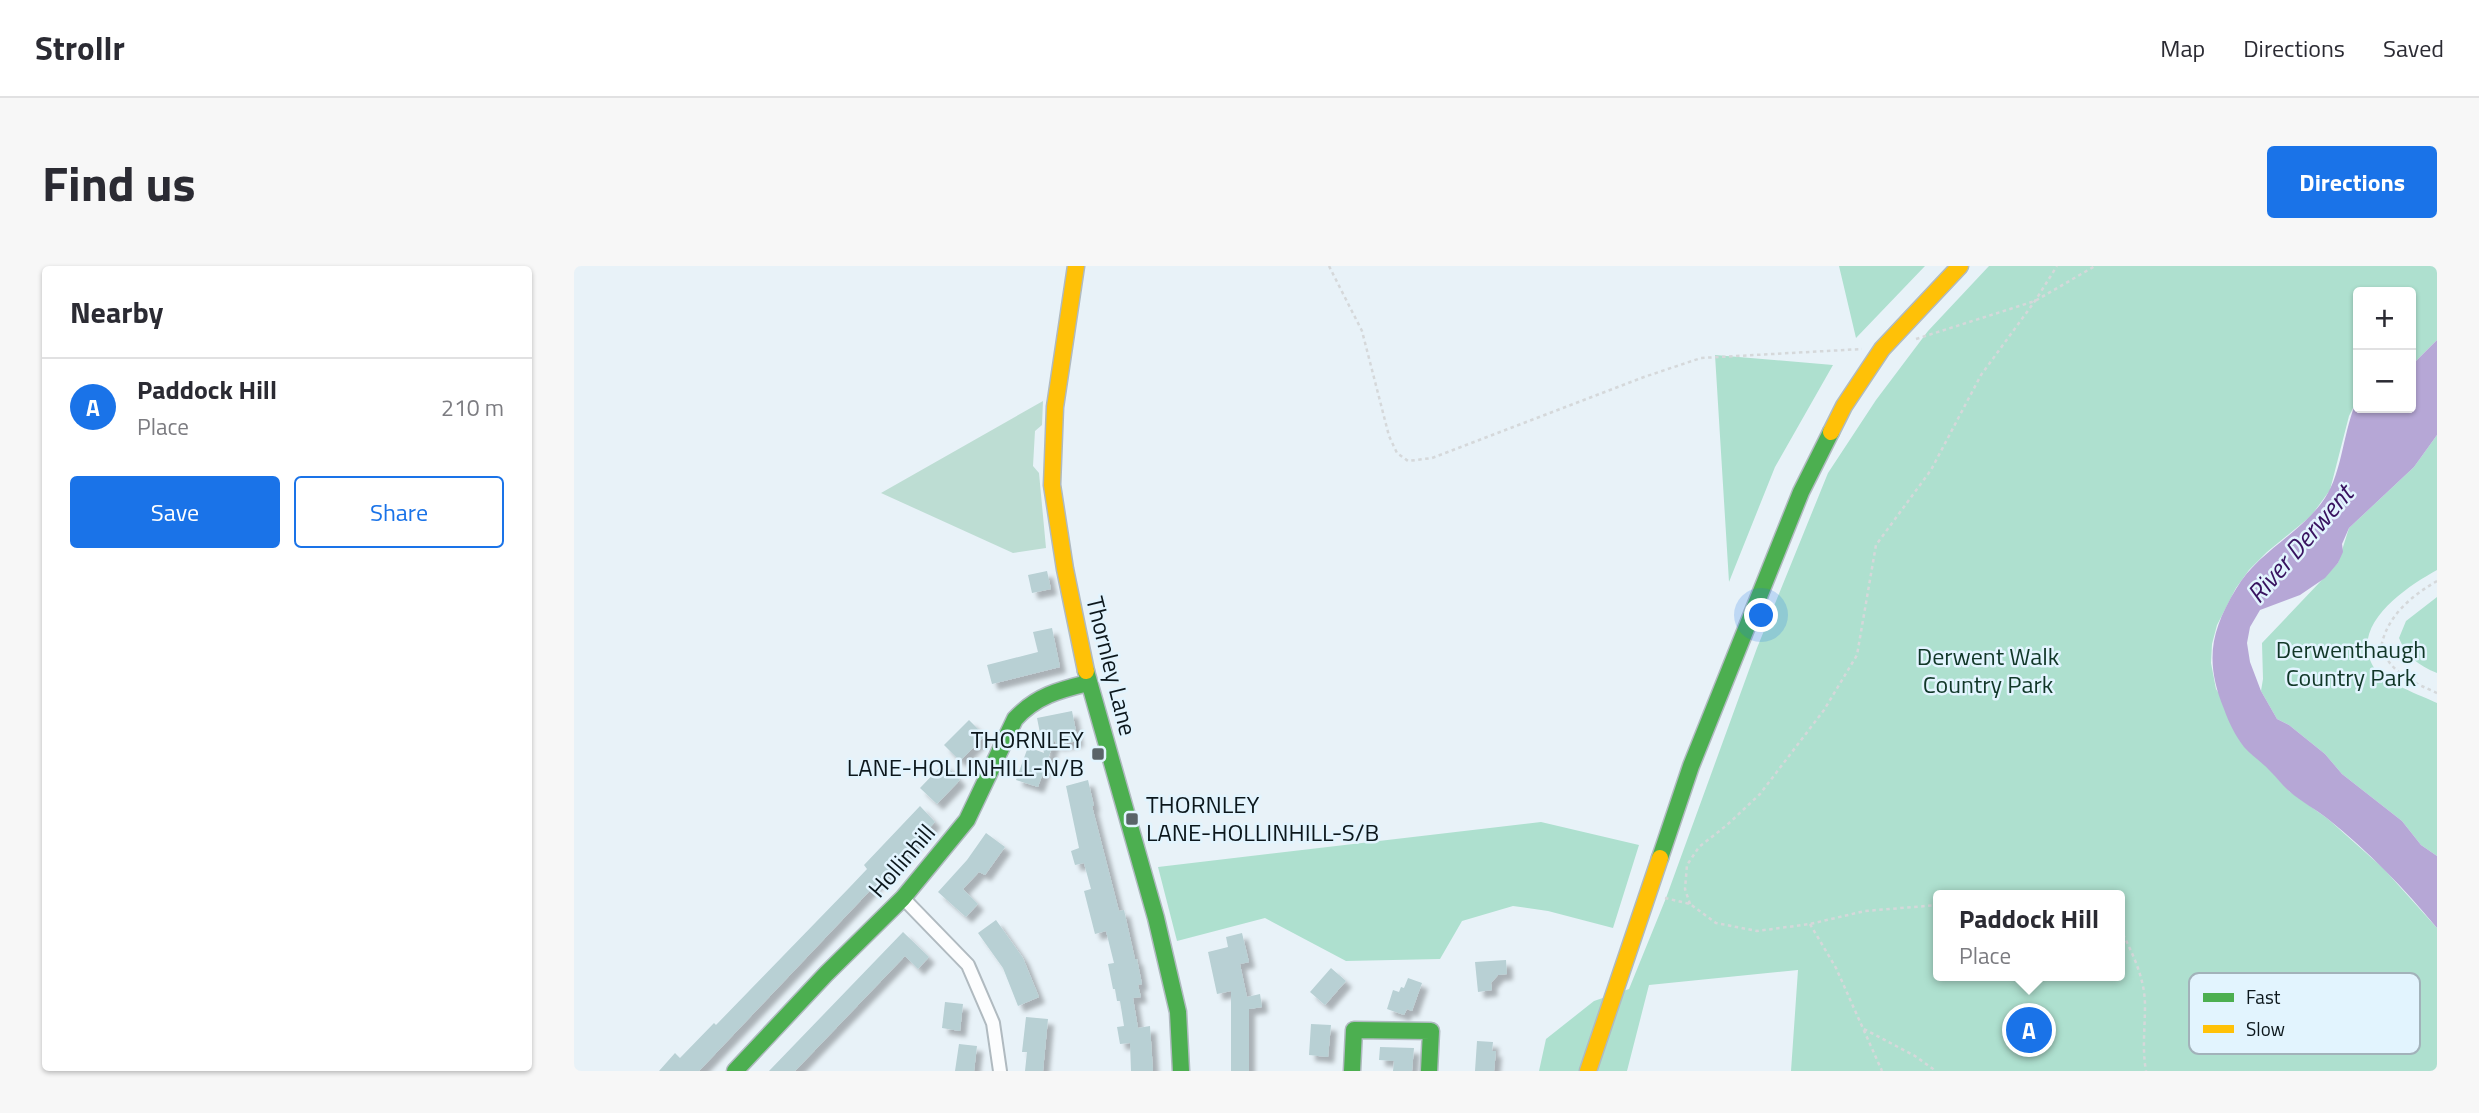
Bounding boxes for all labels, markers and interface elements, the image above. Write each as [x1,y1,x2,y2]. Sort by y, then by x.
text: Strollr [35,23,125,73]
text: Map [2160,30,2205,66]
text: Directions [2243,30,2345,66]
text: Saved [2383,30,2444,66]
text: Find us [42,145,196,220]
button: Directions [2267,146,2437,218]
map controls [2353,287,2416,413]
button: + [2353,287,2416,350]
text: Nearby [70,289,163,335]
button: − [2353,350,2416,413]
text: Paddock Hill [137,370,277,409]
text: A [86,390,100,425]
text: 210 m [441,390,504,425]
text: Place [137,409,189,444]
water label: River Derwent [2237,474,2364,611]
button: Save [70,476,280,548]
button: Share [294,476,504,548]
street label: Thornley Lane [1077,592,1147,739]
your location [1744,598,1778,632]
park label: Derwenthaugh Country Park [2276,631,2426,695]
park label: Derwent Walk Country Park [1917,638,2060,702]
place label: THORNLEY LANE-HOLLINHILL-N/B [847,721,1084,785]
marker: THORNLEY LANE-HOLLINHILL-N/B [1090,746,1106,762]
place label: THORNLEY LANE-HOLLINHILL-S/B [1146,786,1379,850]
marker: THORNLEY LANE-HOLLINHILL-S/B [1124,811,1140,827]
street label: Hollinhill [859,816,943,905]
popup [1933,890,2125,981]
text: Paddock Hill [1959,899,2099,938]
text: Place [1959,938,2011,973]
legend [2189,973,2420,1054]
text: Fast [2246,982,2281,1011]
pin: A [2006,1004,2052,1056]
text: Slow [2246,1014,2285,1043]

